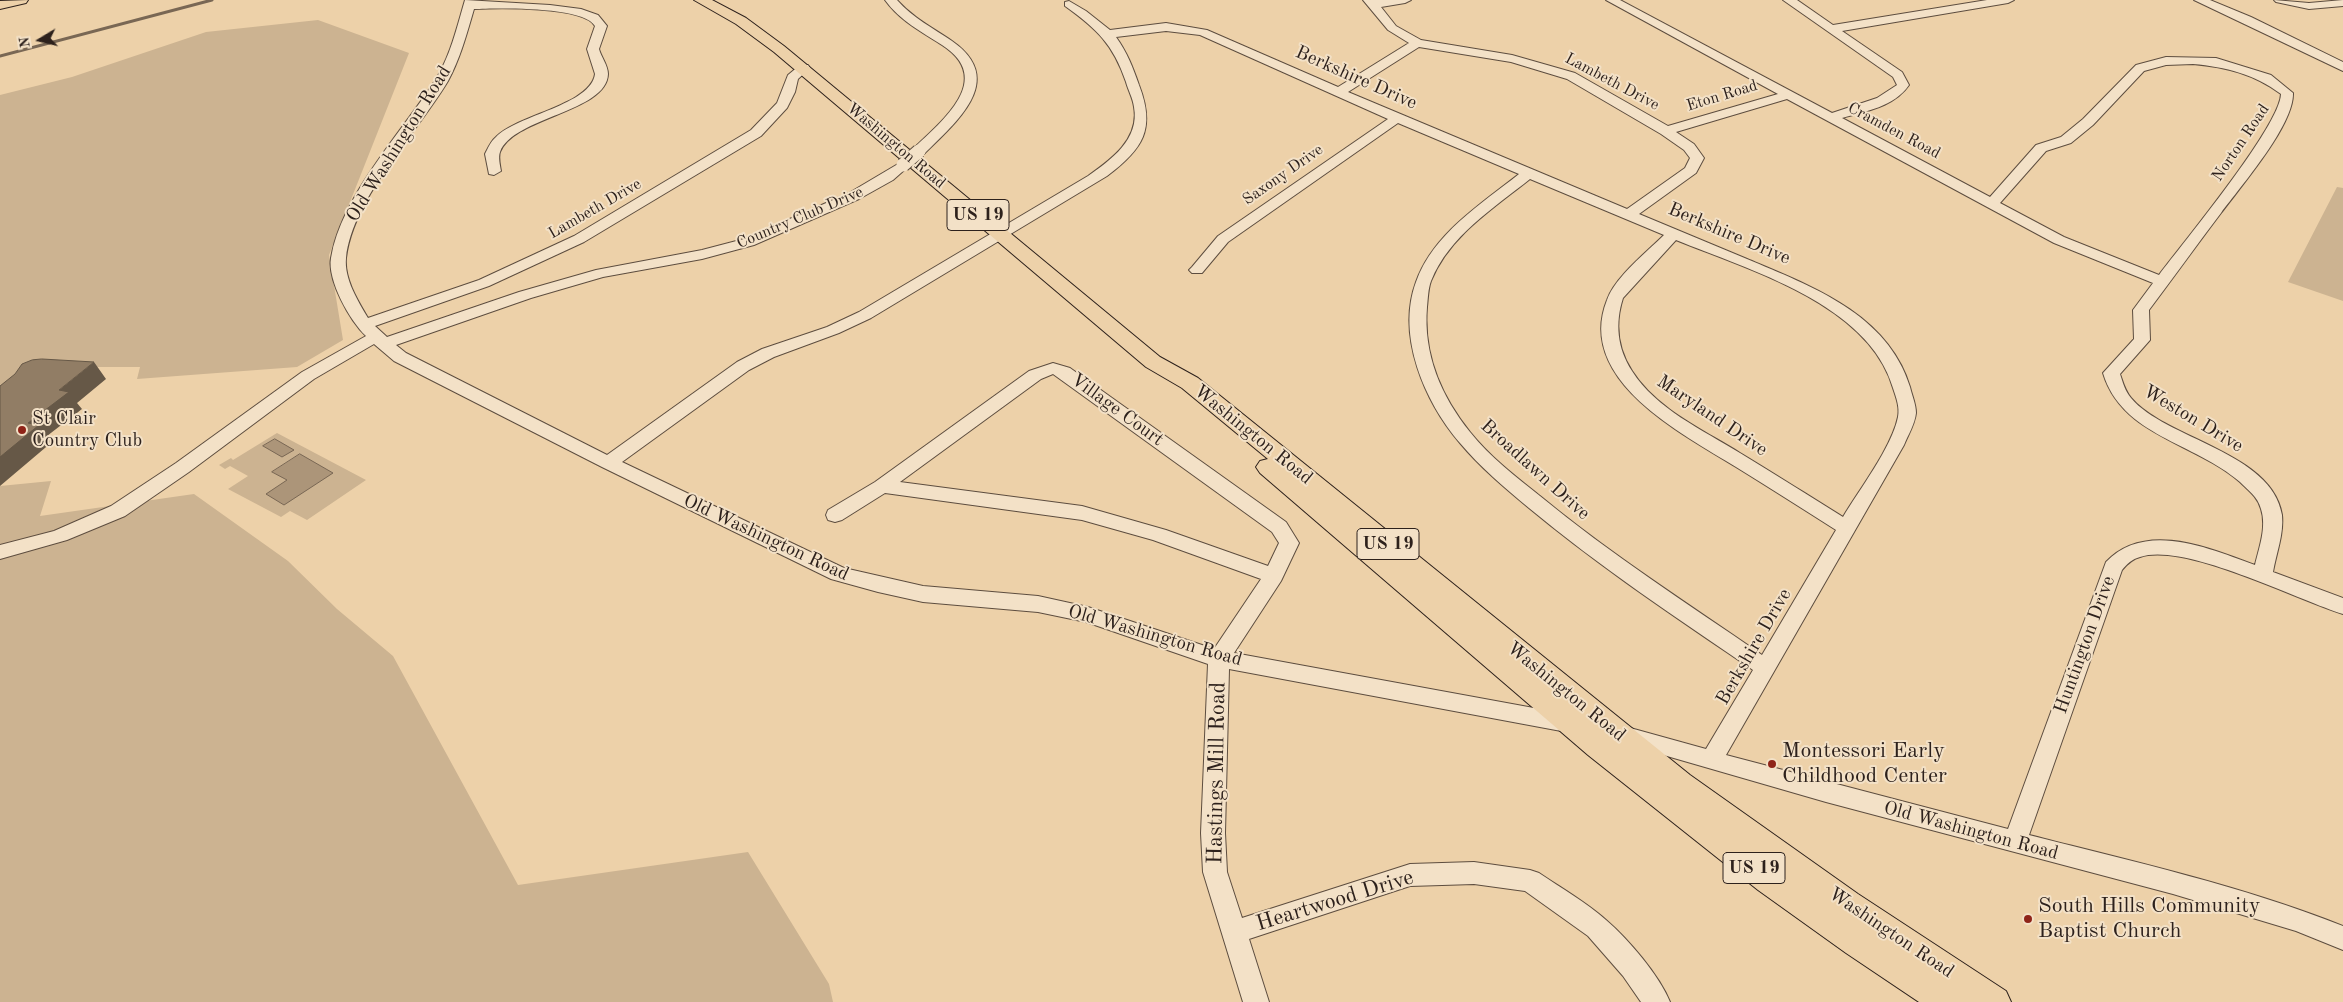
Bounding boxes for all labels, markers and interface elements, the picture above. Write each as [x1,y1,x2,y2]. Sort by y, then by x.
north arrow [15,15,65,65]
text: N [17,36,33,49]
street label: Berkshire Drive [1292,41,1420,115]
street label: Lambeth Drive [1562,49,1662,115]
street label: Old Washington Road [342,62,456,226]
street label: Eton Road [1684,76,1760,116]
street label: Cramden Road [1844,98,1944,164]
street label: Washington Road [843,99,949,193]
street label: Norton Road [2208,101,2274,185]
street label: Saxony Drive [1239,140,1327,210]
street label: Lambeth Drive [545,175,645,243]
street label: Country Club Drive [734,183,866,253]
street label: Berkshire Drive [1664,198,1794,270]
road number: US 19 [947,200,1009,230]
street label: Village Court [1066,369,1168,451]
street label: Maryland Drive [1652,371,1772,461]
street label: Washington Road [1189,380,1317,490]
street label: Weston Drive [2139,380,2247,458]
place label: St Clair Country Club [32,408,142,452]
street label: Broadlawn Drive [1475,415,1595,525]
marker: St Clair Country Club [16,424,28,436]
street label: Old Washington Road [680,490,852,586]
road number: US 19 [1357,528,1419,560]
street label: Huntington Drive [2049,573,2121,717]
street label: Berkshire Drive [1711,585,1797,709]
street label: Old Washington Road [1065,600,1245,672]
street label: Washington Road [1502,637,1630,747]
street label: Hastings Mill Road [1202,682,1232,864]
place label: Montessori Early Childhood Center [1782,738,1947,789]
marker: Montessori Early Childhood Center [1766,758,1778,770]
street label: Old Washington Road [1881,797,2061,865]
road number: US 19 [1723,852,1785,884]
street label: Heartwood Drive [1253,864,1417,938]
street label: Washington Road [1824,883,1958,983]
place label: South Hills Community Baptist Church [2038,893,2261,944]
marker: South Hills Community Baptist Church [2022,913,2034,925]

